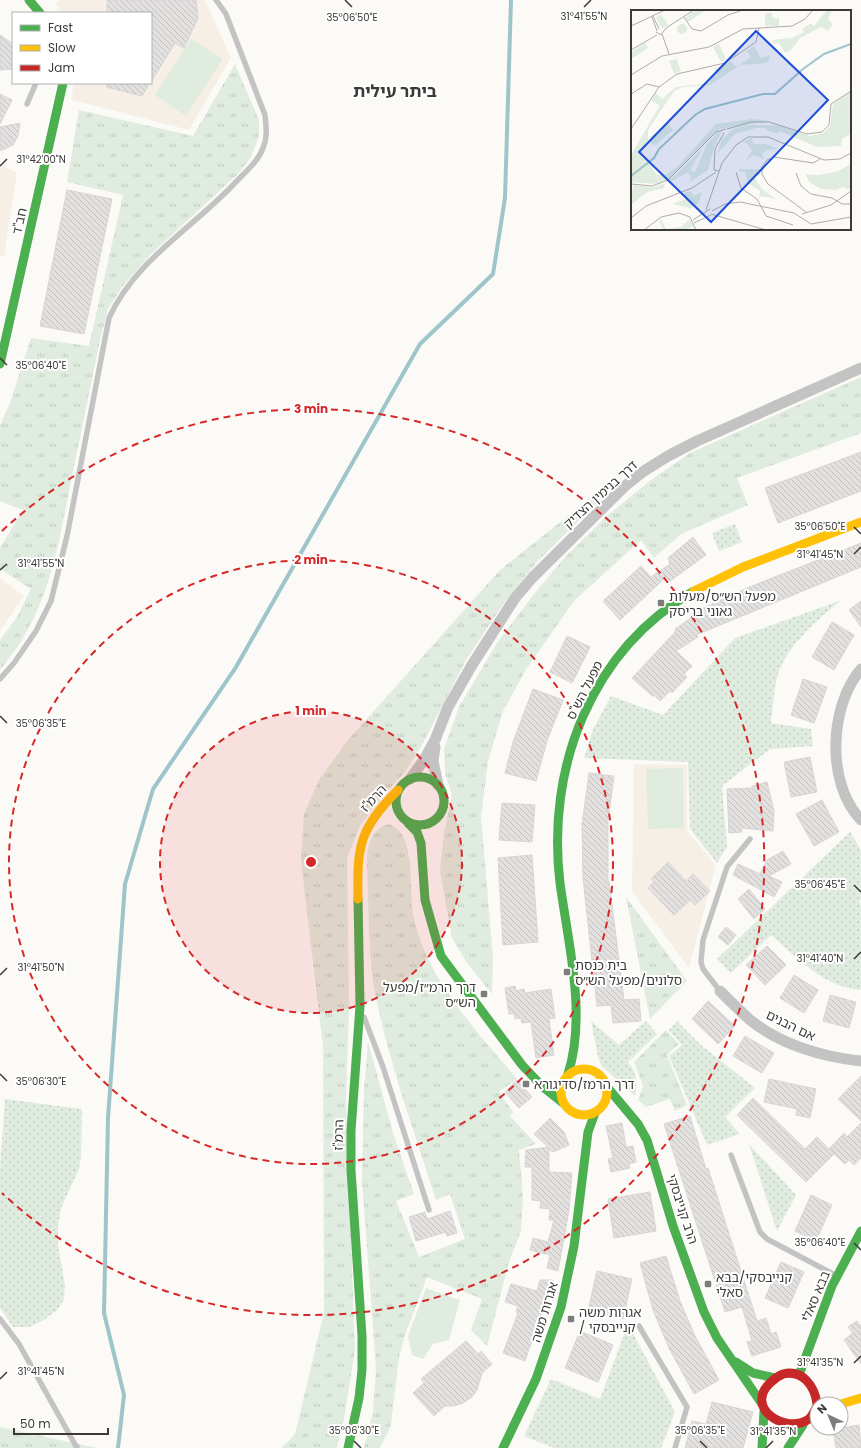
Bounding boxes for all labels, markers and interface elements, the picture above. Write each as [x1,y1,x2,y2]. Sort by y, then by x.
text: 31°41'55"N [561,9,607,24]
text: 35°06'50"E [326,10,378,25]
inset map [631,10,851,230]
legend [12,12,152,84]
text: Fast [48,19,73,36]
text: Slow [48,39,76,56]
text: Jam [48,59,75,76]
district label: ביתר עילית [353,79,437,103]
text: 31°42'00"N [16,152,66,167]
street label: חב"ד [7,206,32,236]
text: 35°06'40"E [15,358,67,373]
text: 3 min [294,400,328,417]
street label: דרך בנימין הצדיק [559,456,642,533]
text: 35°06'50"E [794,519,846,534]
text: 31°41'45"N [797,547,843,562]
text: 2 min [294,551,328,568]
text: 31°41'55"N [18,556,64,571]
place label: מפעל הש״ס/מעלות גאוני בריסק [669,587,776,621]
marker: מפעל הש״ס/מעלות גאוני בריסק [656,598,666,608]
street label: מפעל הש"ס [561,657,608,723]
text: 1 min [295,702,327,719]
text: 35°06'35"E [16,716,66,731]
street label: הרמ"ז [356,780,391,816]
centre of rings [304,855,318,869]
text: 35°06'45"E [794,877,846,892]
text: 31°41'40"N [797,951,843,966]
place label: בית כנסת סלונים/מפעל הש״ס [575,956,682,990]
text: 31°41'50"N [18,960,64,975]
marker: בית כנסת סלונים/מפעל הש״ס [562,967,572,977]
place label: דרך הרמ״ז/מפעל הש״ס [383,978,476,1012]
marker: דרך הרמ״ז/מפעל הש״ס [479,989,489,999]
street label: אם הבנים [763,1005,819,1046]
text: 35°06'30"E [16,1074,66,1089]
place label: דרך הרמז/סדיגורא [534,1075,635,1094]
marker: דרך הרמז/סדיגורא [521,1079,531,1089]
street label: הרמ"ז [329,1119,348,1151]
street label: הרב קנייבסקי [662,1172,703,1247]
text: 35°06'40"E [794,1235,846,1250]
place label: קנייבסקי/בבא סאלי [716,1268,792,1302]
street label: בבא סאלי [796,1268,835,1325]
marker: קנייבסקי/בבא סאלי [703,1279,713,1289]
street label: אגרות משה [526,1280,563,1345]
place label: אגרות משה / קנייבסקי [579,1303,641,1337]
marker: אגרות משה / קנייבסקי [566,1314,576,1324]
text: 31°41'35"N [797,1355,843,1370]
text: 31°41'45"N [18,1364,64,1379]
north arrow [809,1396,849,1436]
text: N [814,1400,831,1417]
scale bar [14,1410,108,1436]
text: 50 m [20,1415,51,1432]
text: 35°06'30"E [329,1423,379,1438]
text: 35°06'35"E [675,1423,725,1438]
text: 31°41'35"N [750,1424,796,1439]

